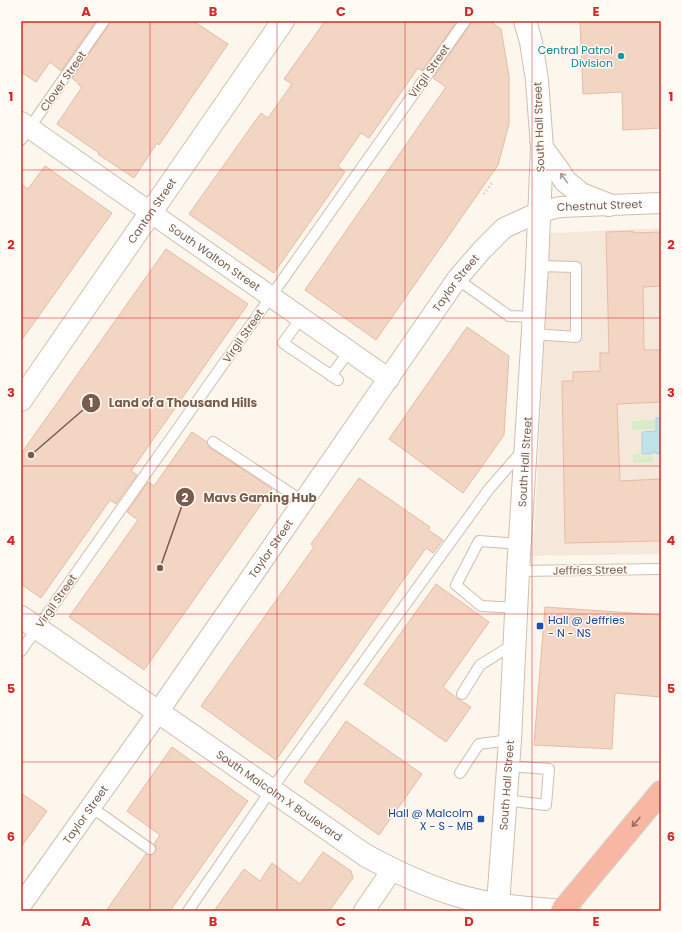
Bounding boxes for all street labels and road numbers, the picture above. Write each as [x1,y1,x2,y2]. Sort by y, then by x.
street label: Virgil Street [405,41,453,101]
street label: Clover Street [36,48,90,114]
street label: South Hall Street [529,82,549,172]
street label: Canton Street [124,175,180,247]
street label: Chestnut Street [557,196,643,215]
street label: South Walton Street [165,219,264,295]
street label: Taylor Street [429,251,483,315]
street label: Virgil Street [219,306,267,366]
street label: South Hall Street [514,416,536,507]
street label: Taylor Street [245,516,297,582]
street label: Jeffries Street [553,561,627,579]
street label: Virgil Street [32,571,80,631]
street label: South Hall Street [495,740,518,831]
street label: South Malcolm X Boulevard [213,746,346,845]
street label: Taylor Street [59,782,112,847]

